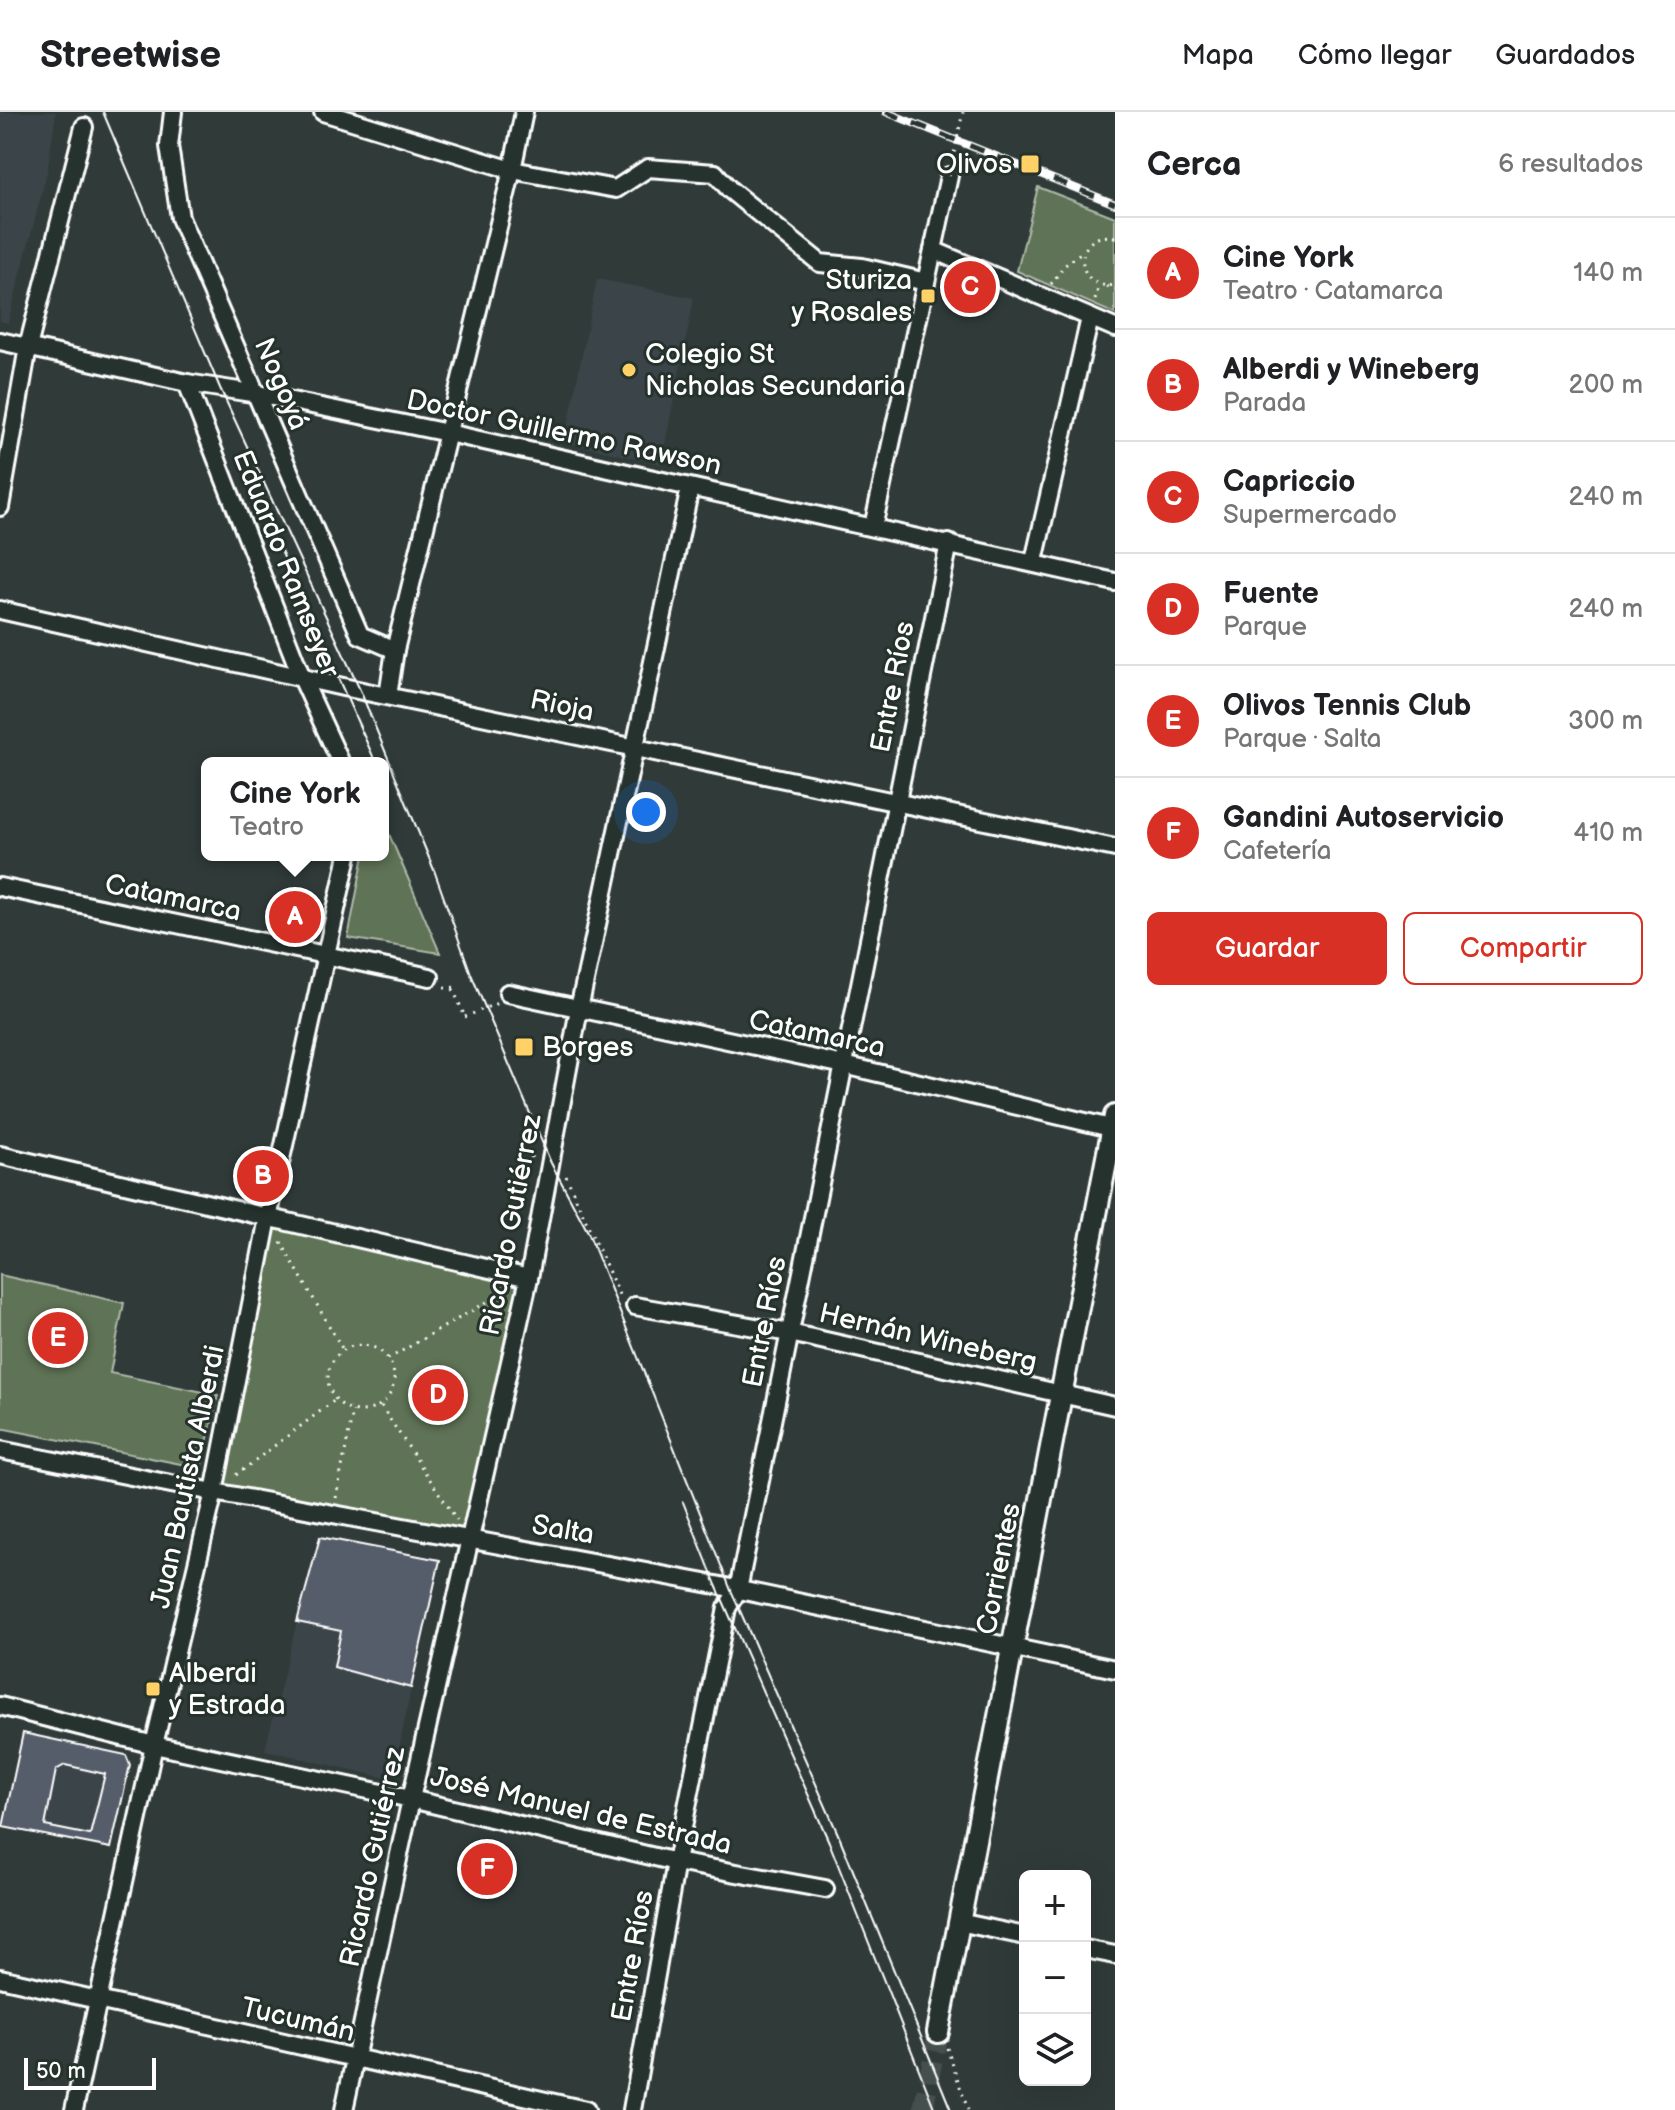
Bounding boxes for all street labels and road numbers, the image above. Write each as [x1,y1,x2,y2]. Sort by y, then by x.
street label: Nogoyá [247,333,315,435]
street label: Doctor Guillermo Rawson [404,383,724,483]
street label: Eduardo Ramseyer [225,446,347,683]
street label: Entre Ríos [864,619,922,755]
street label: Rioja [527,683,597,729]
street label: Catamarca [102,867,244,929]
street label: Catamarca [746,1003,888,1065]
street label: Ricardo Gutiérrez [473,1111,549,1338]
street label: Entre Ríos [736,1254,794,1390]
street label: Hernán Wineberg [816,1297,1040,1379]
street label: Juan Bautista Alberdi [144,1342,232,1612]
street label: Corrientes [970,1500,1028,1638]
street label: Salta [529,1508,597,1552]
street label: Ricardo Gutiérrez [334,1743,413,1970]
street label: José Manuel de Estrada [427,1760,735,1862]
street label: Entre Ríos [605,1888,661,2024]
street label: Tucumán [238,1991,358,2049]

